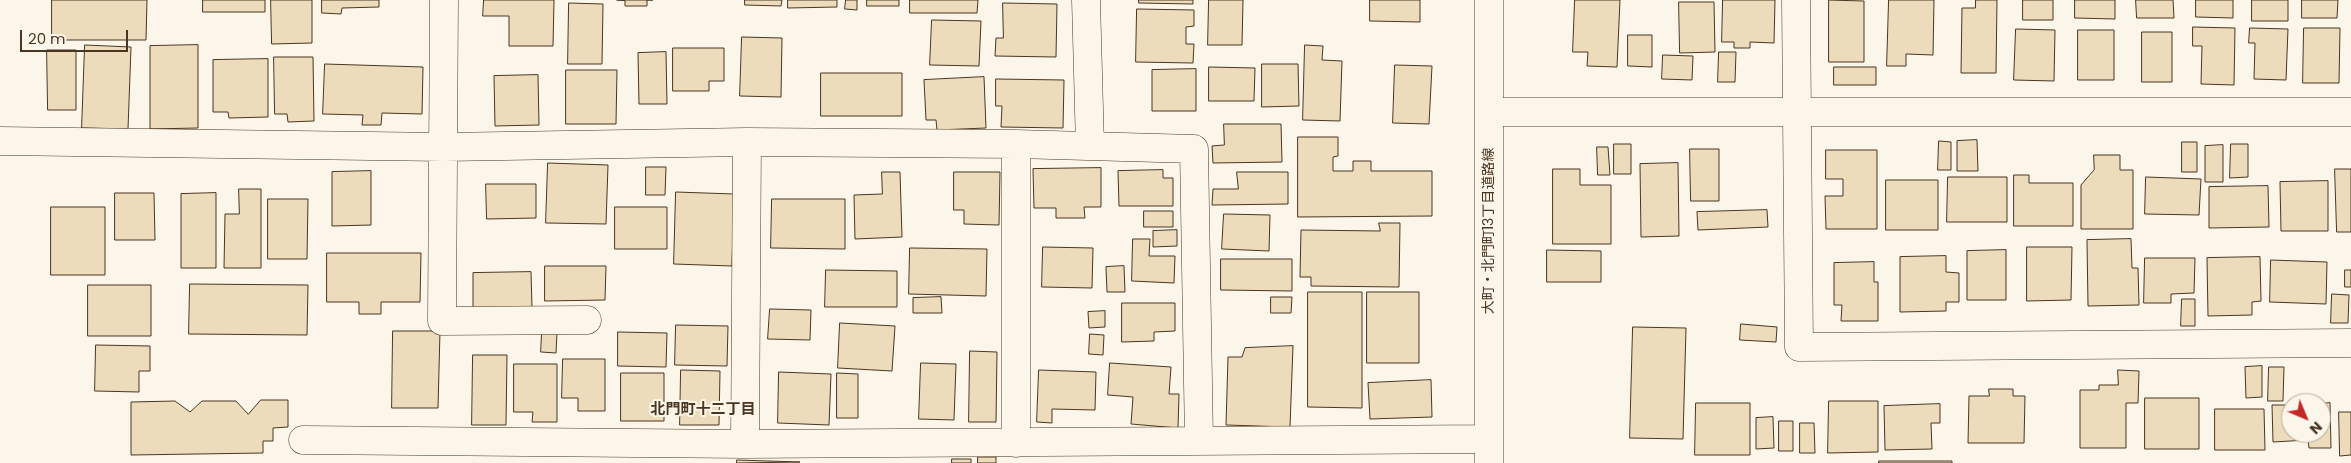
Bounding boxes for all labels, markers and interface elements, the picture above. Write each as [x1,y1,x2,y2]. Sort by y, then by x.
scale bar [22,20,130,52]
text: 20 m [28,28,66,49]
street label: 大町・北門町13丁目道路線 [1481,148,1497,314]
north arrow [2281,393,2331,443]
district label: 北門町十二丁目 [651,401,755,419]
text: N [2305,417,2327,439]

